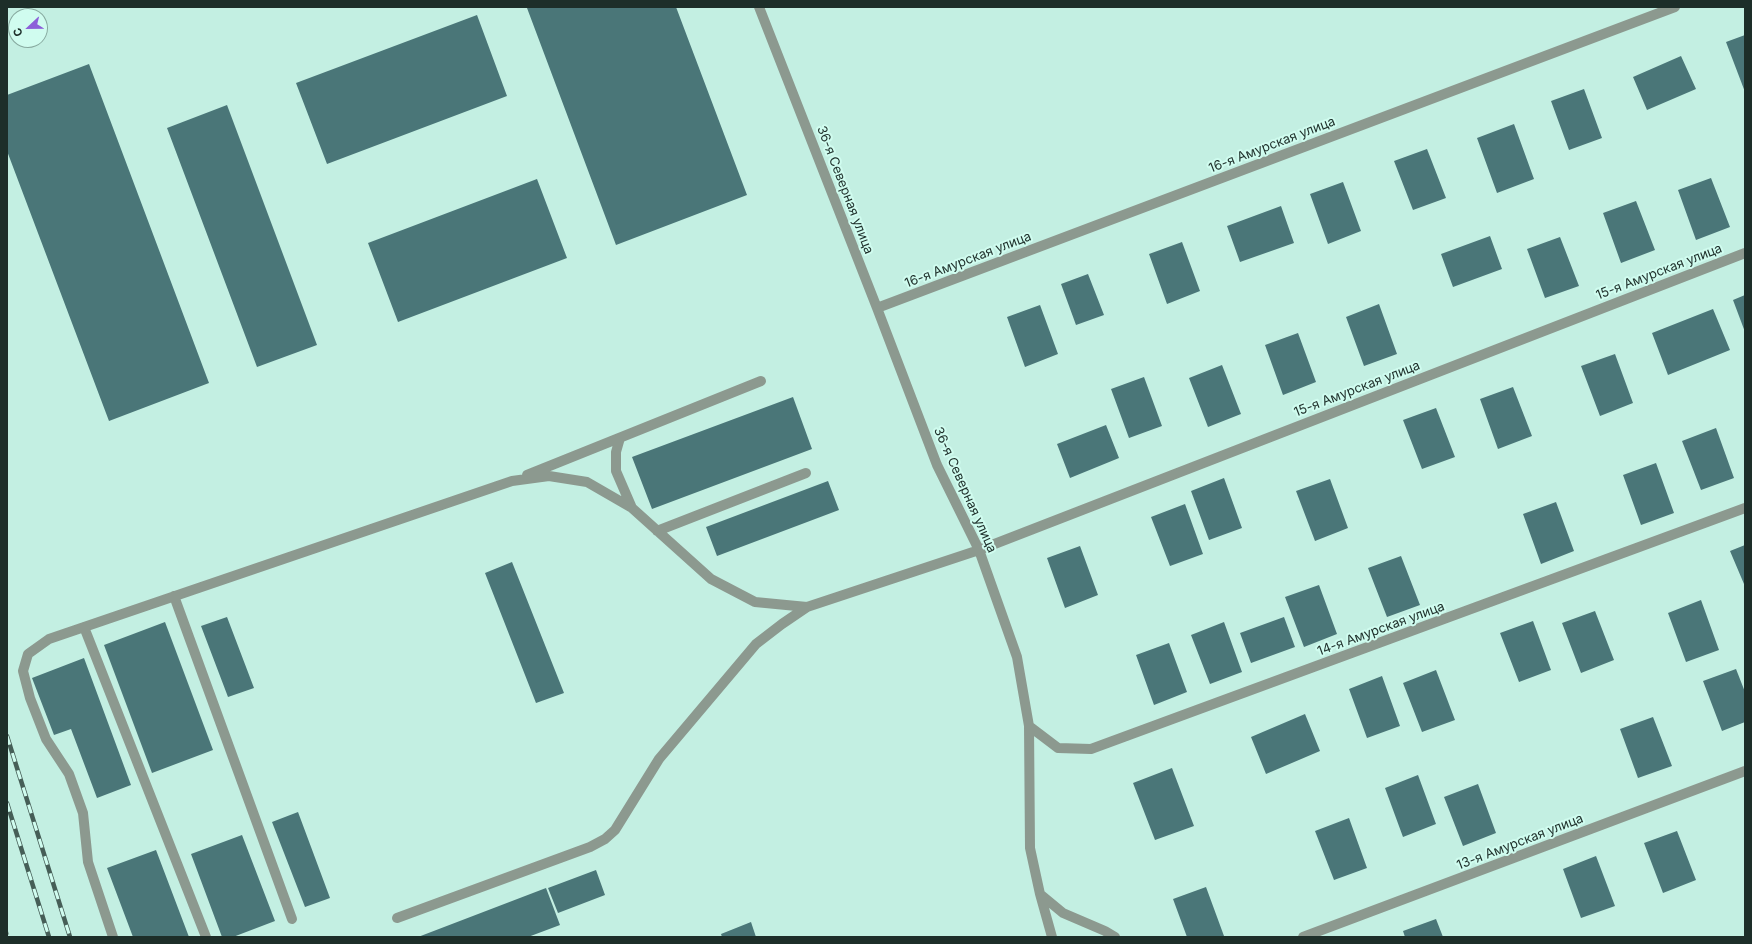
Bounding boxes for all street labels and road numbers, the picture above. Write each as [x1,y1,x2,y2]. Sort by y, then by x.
street label: 16-я Амурская улица [1207,114,1337,176]
street label: 36-я Северная улица [813,124,877,256]
street label: 16-я Амурская улица [903,229,1033,291]
street label: 15-я Амурская улица [1594,241,1724,303]
street label: 15-я Амурская улица [1292,358,1422,420]
street label: 36-я Северная улица [930,425,1000,555]
street label: 14-я Амурская улица [1315,599,1447,659]
street label: 13-я Амурская улица [1455,811,1585,873]

